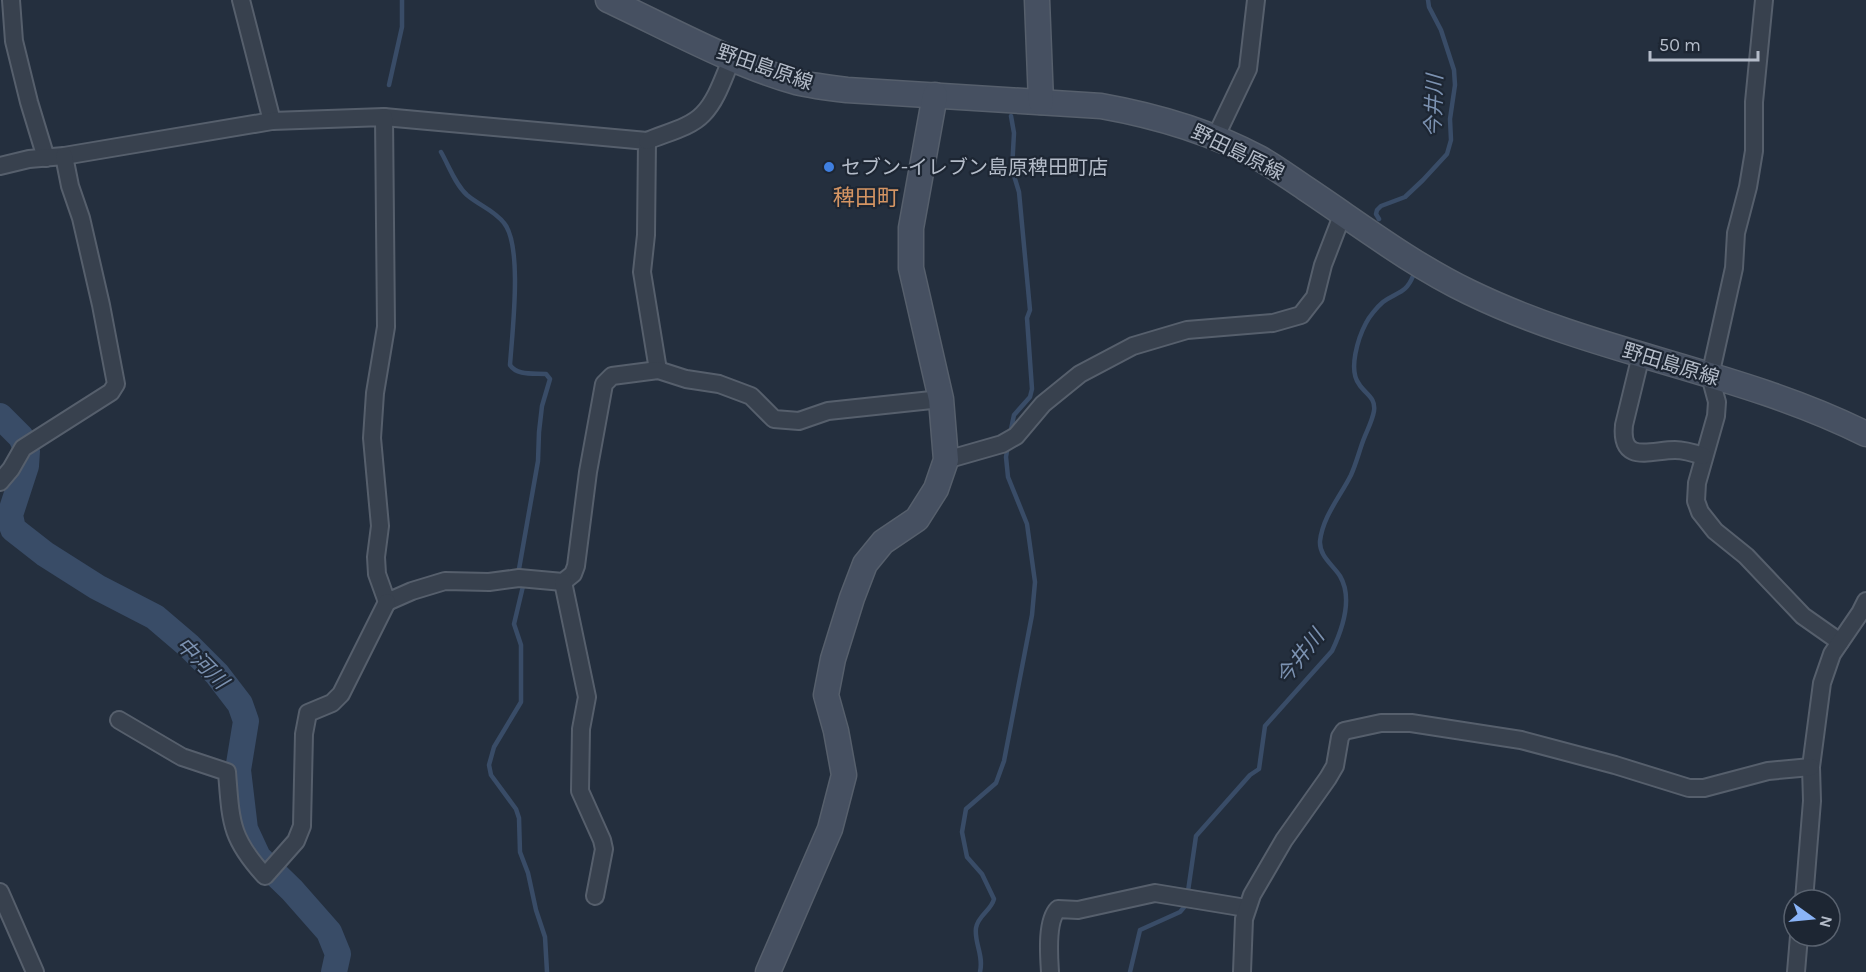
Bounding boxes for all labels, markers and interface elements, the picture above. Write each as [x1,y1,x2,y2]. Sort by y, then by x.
scale bar [1650,24,1758,62]
text: 50 m [1659,34,1701,56]
street label: 野田島原線 [714,40,816,95]
water label: 今井川 [1421,72,1447,138]
street label: 野田島原線 [1188,120,1288,185]
place label: セブン-イレブン島原稗田町店 [841,156,1108,179]
marker: セブン-イレブン島原稗田町店 [822,160,836,174]
district label: 稗田町 [833,185,899,211]
street label: 野田島原線 [1620,339,1722,390]
water label: 今井川 [1271,623,1330,689]
water label: 中河川 [171,632,234,695]
north arrow [1782,888,1842,948]
text: N [1815,914,1837,930]

